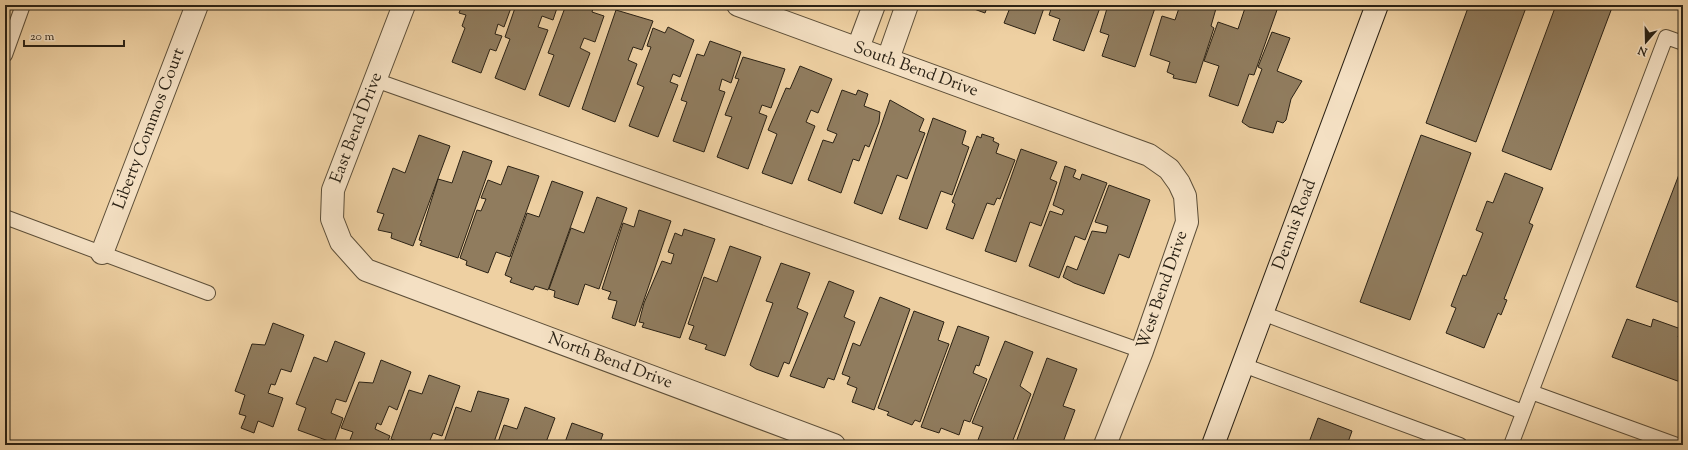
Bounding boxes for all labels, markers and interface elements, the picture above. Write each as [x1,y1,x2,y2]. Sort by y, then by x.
scale bar [24,22,124,48]
north arrow [1626,22,1666,62]
text: 20 m [30,28,55,46]
street label: South Bend Drive [850,36,981,104]
text: N [1636,41,1651,60]
street label: Liberty Commos Court [108,44,191,213]
street label: East Bend Drive [325,69,389,187]
street label: Dennis Road [1267,176,1323,273]
street label: West Bend Drive [1131,227,1195,352]
street label: North Bend Drive [544,327,676,396]

